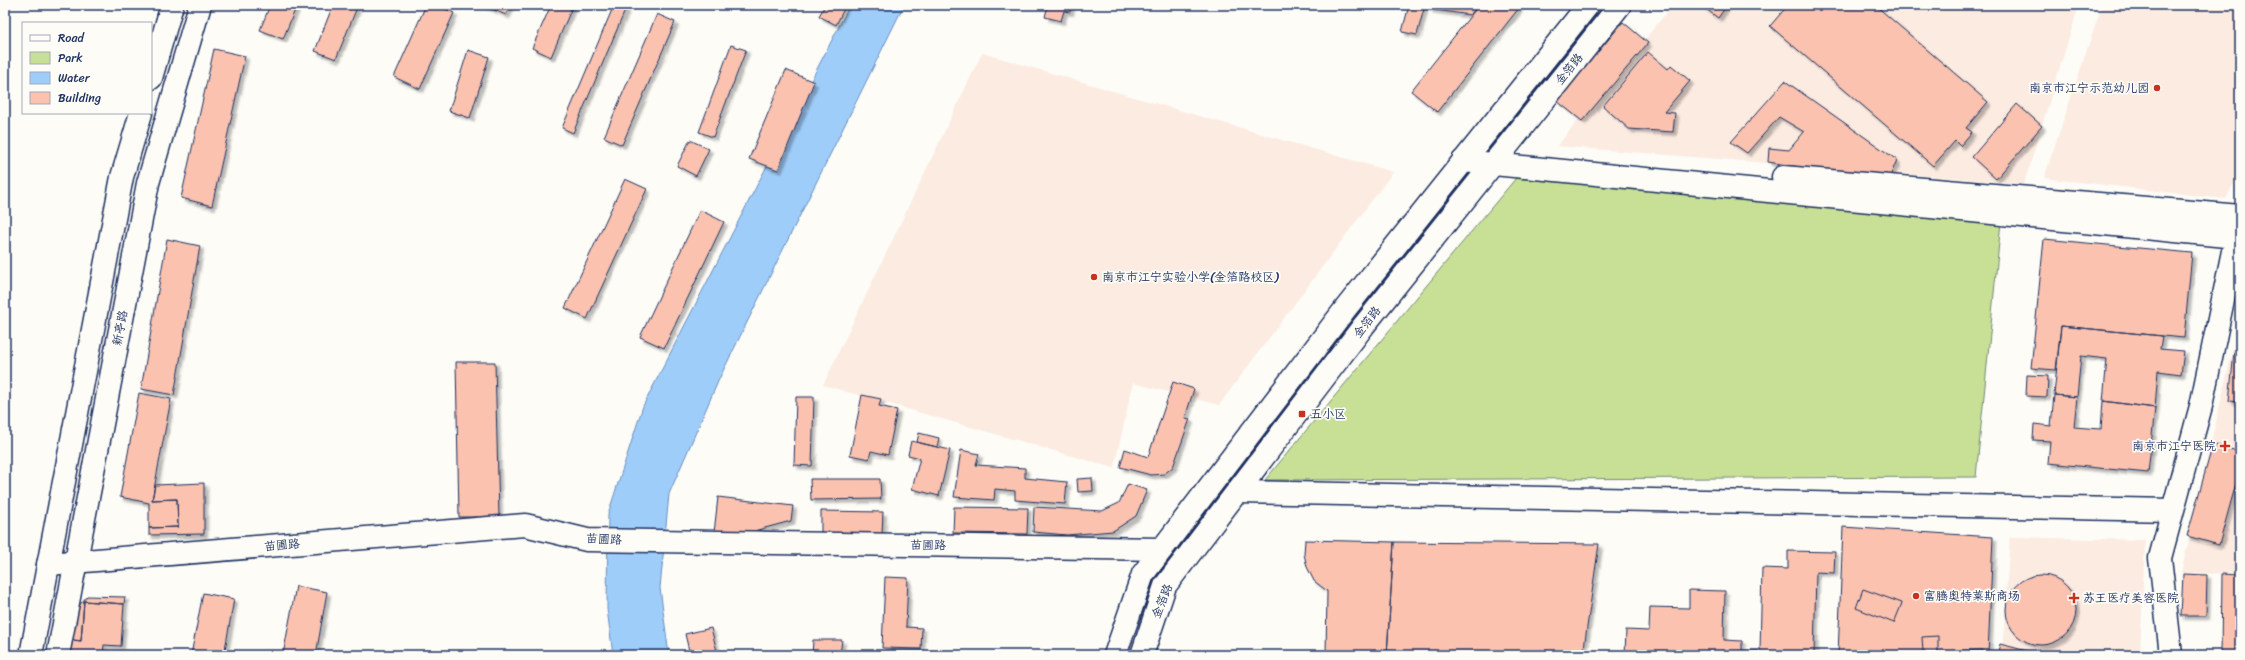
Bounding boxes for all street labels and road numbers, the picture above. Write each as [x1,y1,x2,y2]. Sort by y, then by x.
street label: 金箔路 [1549,48,1589,90]
street label: 金箔路 [1347,301,1387,343]
street label: 新亭路 [106,308,134,348]
street label: 苗圃路 [585,527,623,551]
street label: 苗圃路 [263,532,301,558]
street label: 苗圃路 [910,534,946,556]
street label: 金箔路 [1145,580,1179,622]

